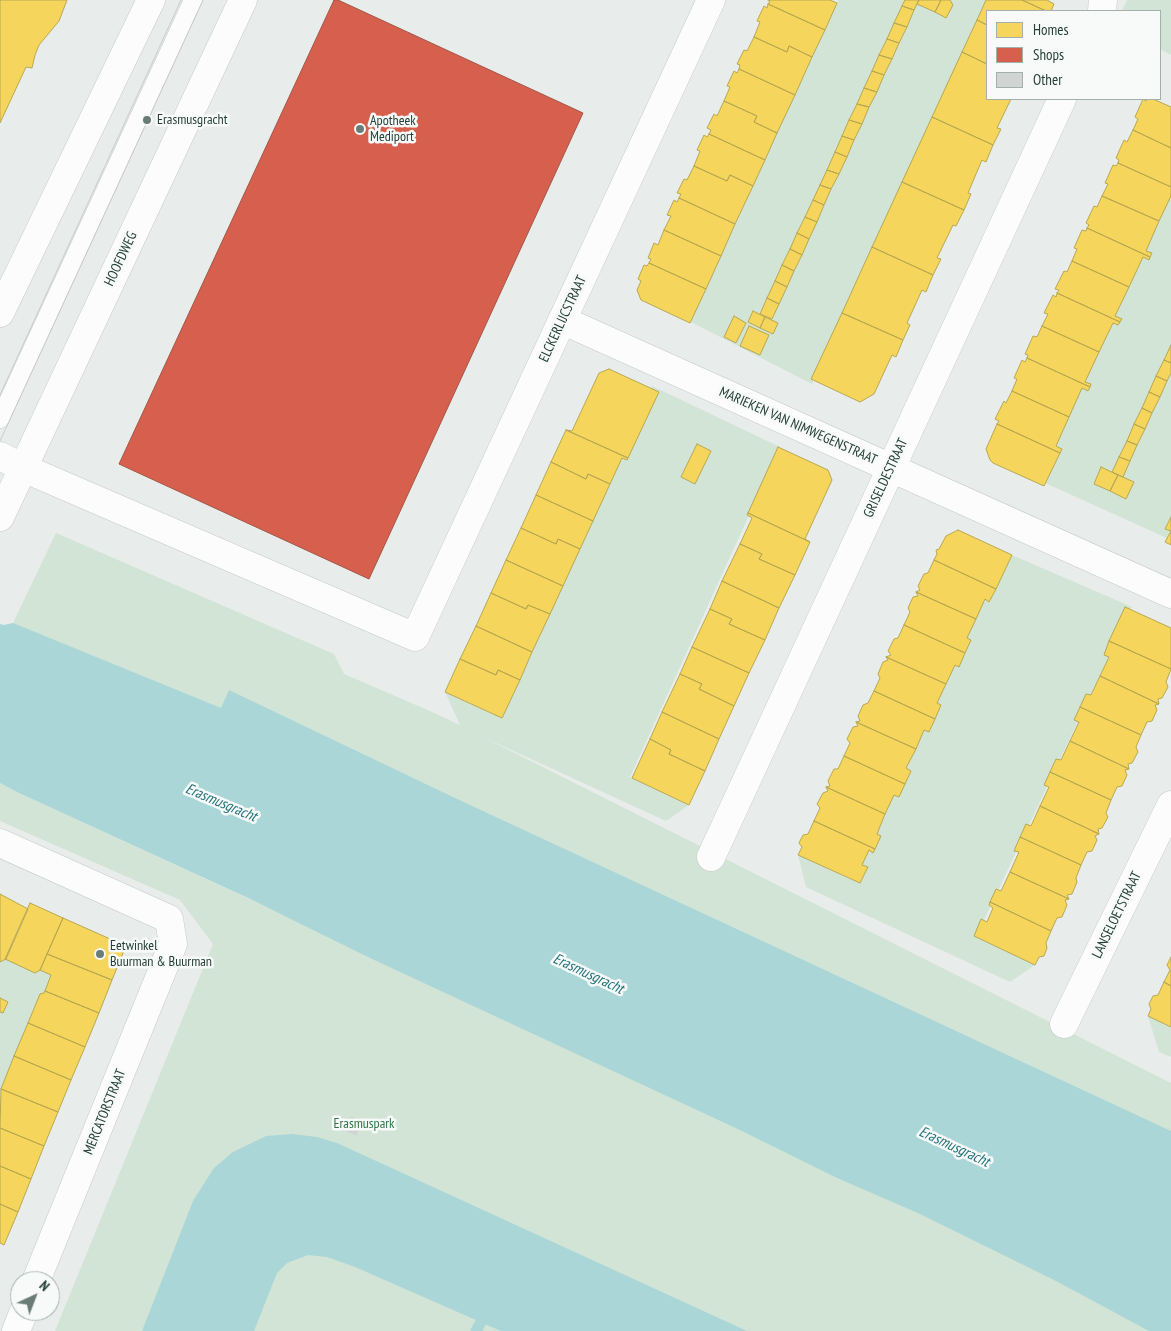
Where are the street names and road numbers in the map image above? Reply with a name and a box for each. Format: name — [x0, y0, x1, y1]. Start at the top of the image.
street label: HOOFDWEG — [101, 229, 141, 289]
street label: ELCKERLIJCSTRAAT — [536, 273, 590, 365]
street label: MARIEKEN VAN NIMWEGENSTRAAT — [717, 384, 879, 468]
street label: GRISELDESTRAAT — [860, 436, 912, 520]
street label: LANSELOETSTRAAT — [1089, 869, 1145, 961]
street label: MERCATORSTRAAT — [80, 1067, 130, 1157]

